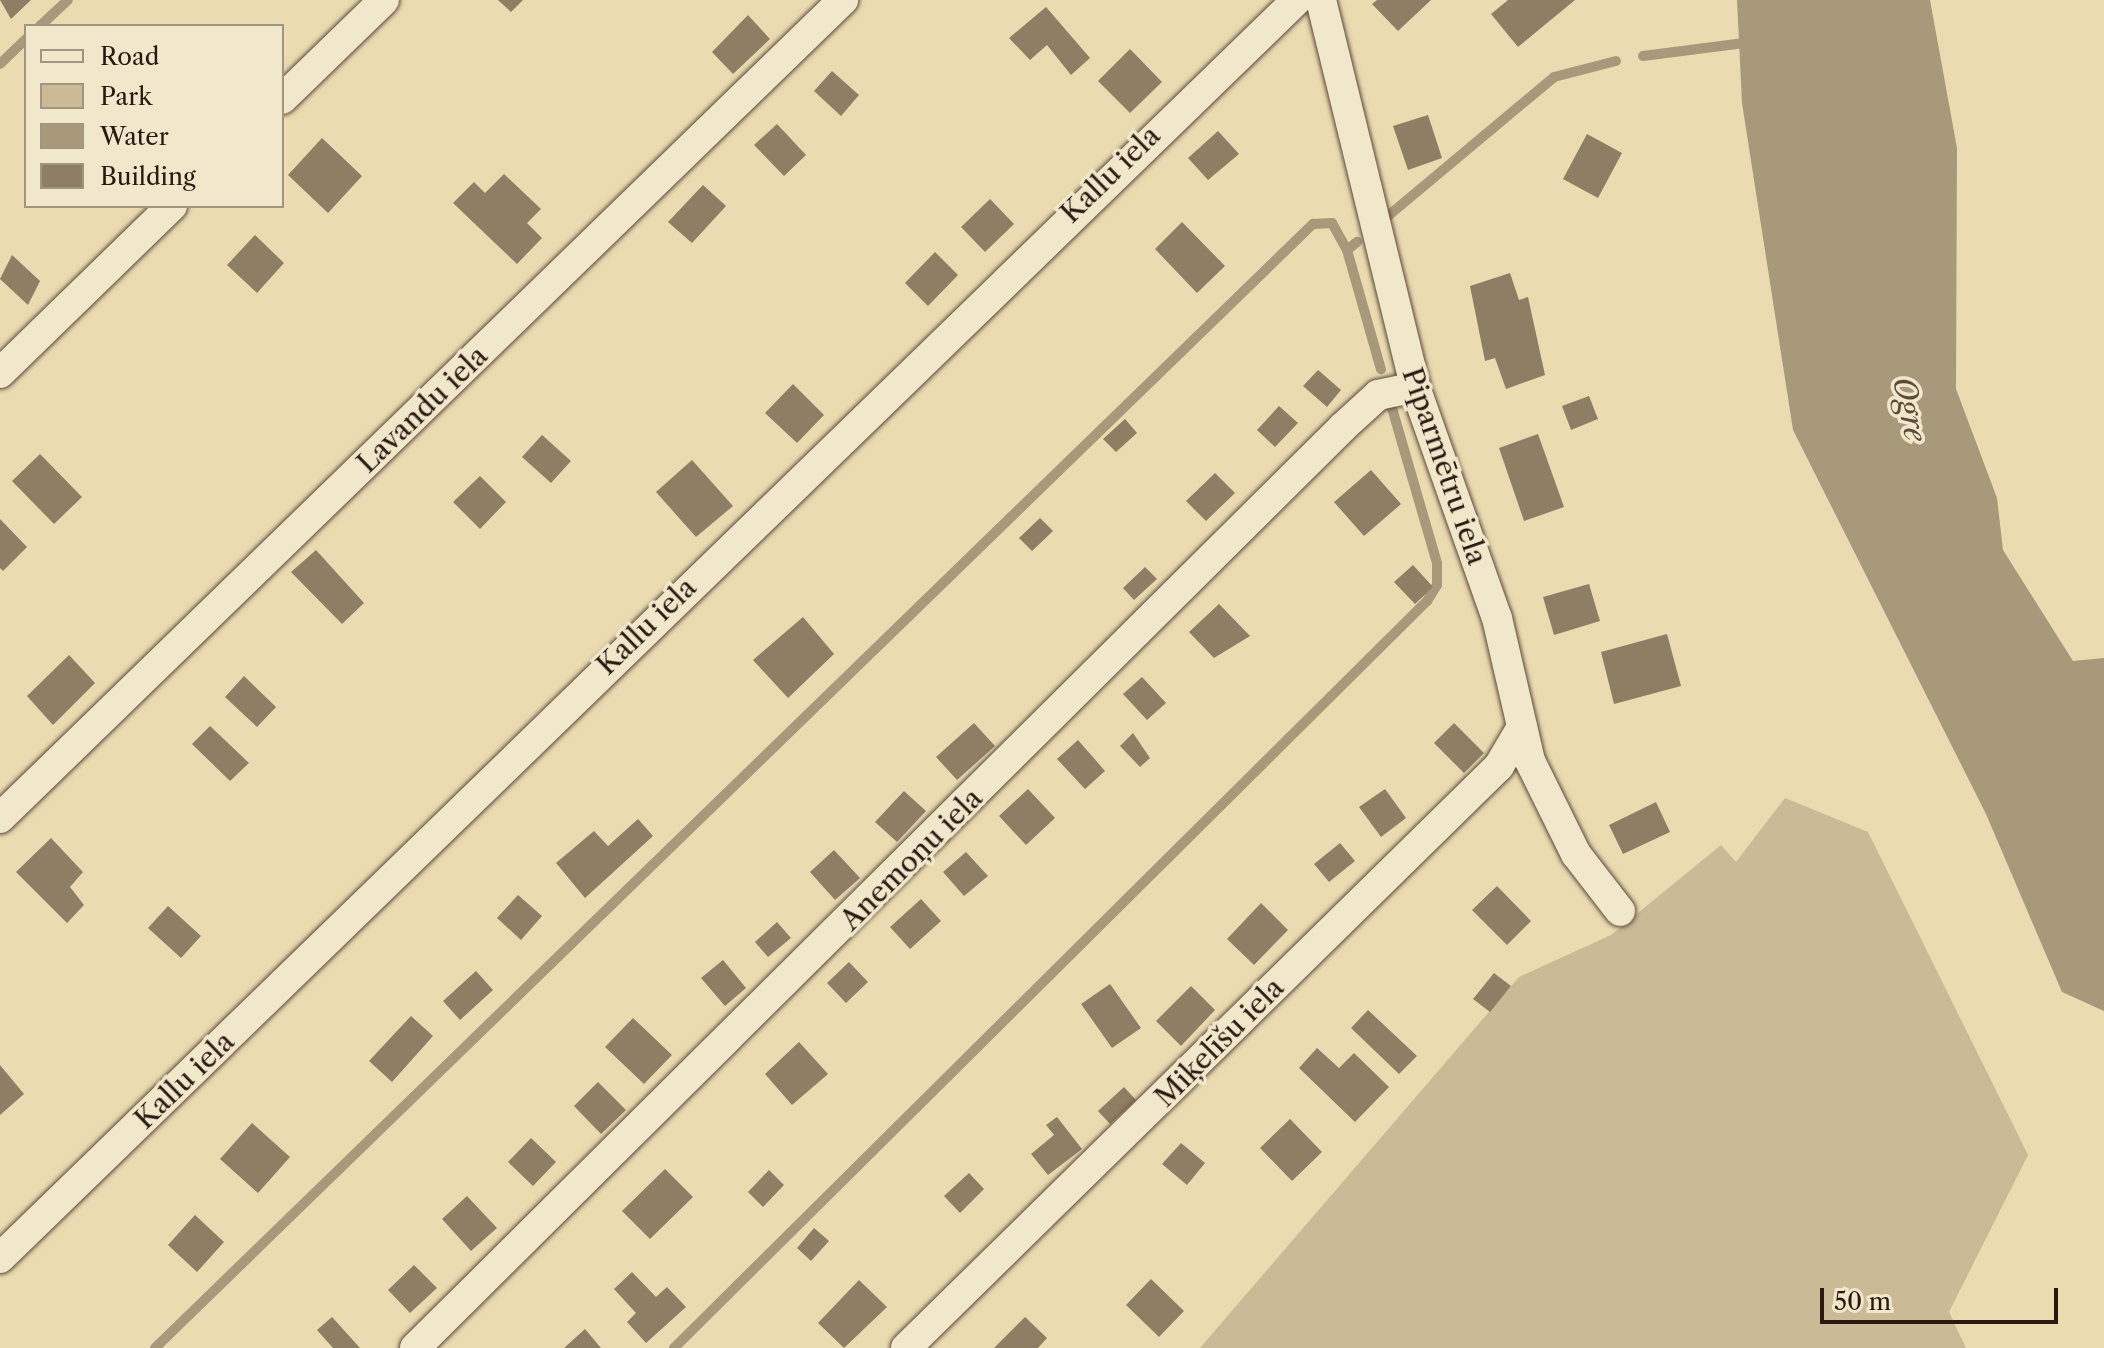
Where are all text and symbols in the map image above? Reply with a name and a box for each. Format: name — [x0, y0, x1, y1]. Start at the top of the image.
legend — [24, 24, 284, 208]
text: Road — [100, 42, 159, 71]
text: Park — [100, 82, 152, 111]
street label: Kallu iela — [1053, 118, 1167, 230]
text: Water — [100, 122, 169, 151]
text: Building — [100, 162, 196, 191]
street label: Lavandu iela — [350, 339, 494, 479]
street label: Piparmētru iela — [1396, 363, 1494, 569]
water label: Ogre — [1885, 373, 1933, 445]
street label: Kallu iela — [589, 570, 703, 682]
street label: Anemoņu iela — [833, 781, 989, 937]
street label: Miķelīšu iela — [1148, 971, 1290, 1113]
street label: Kallu iela — [127, 1024, 241, 1136]
scale bar — [1824, 1272, 2062, 1322]
text: 50 m — [1834, 1287, 1891, 1316]

